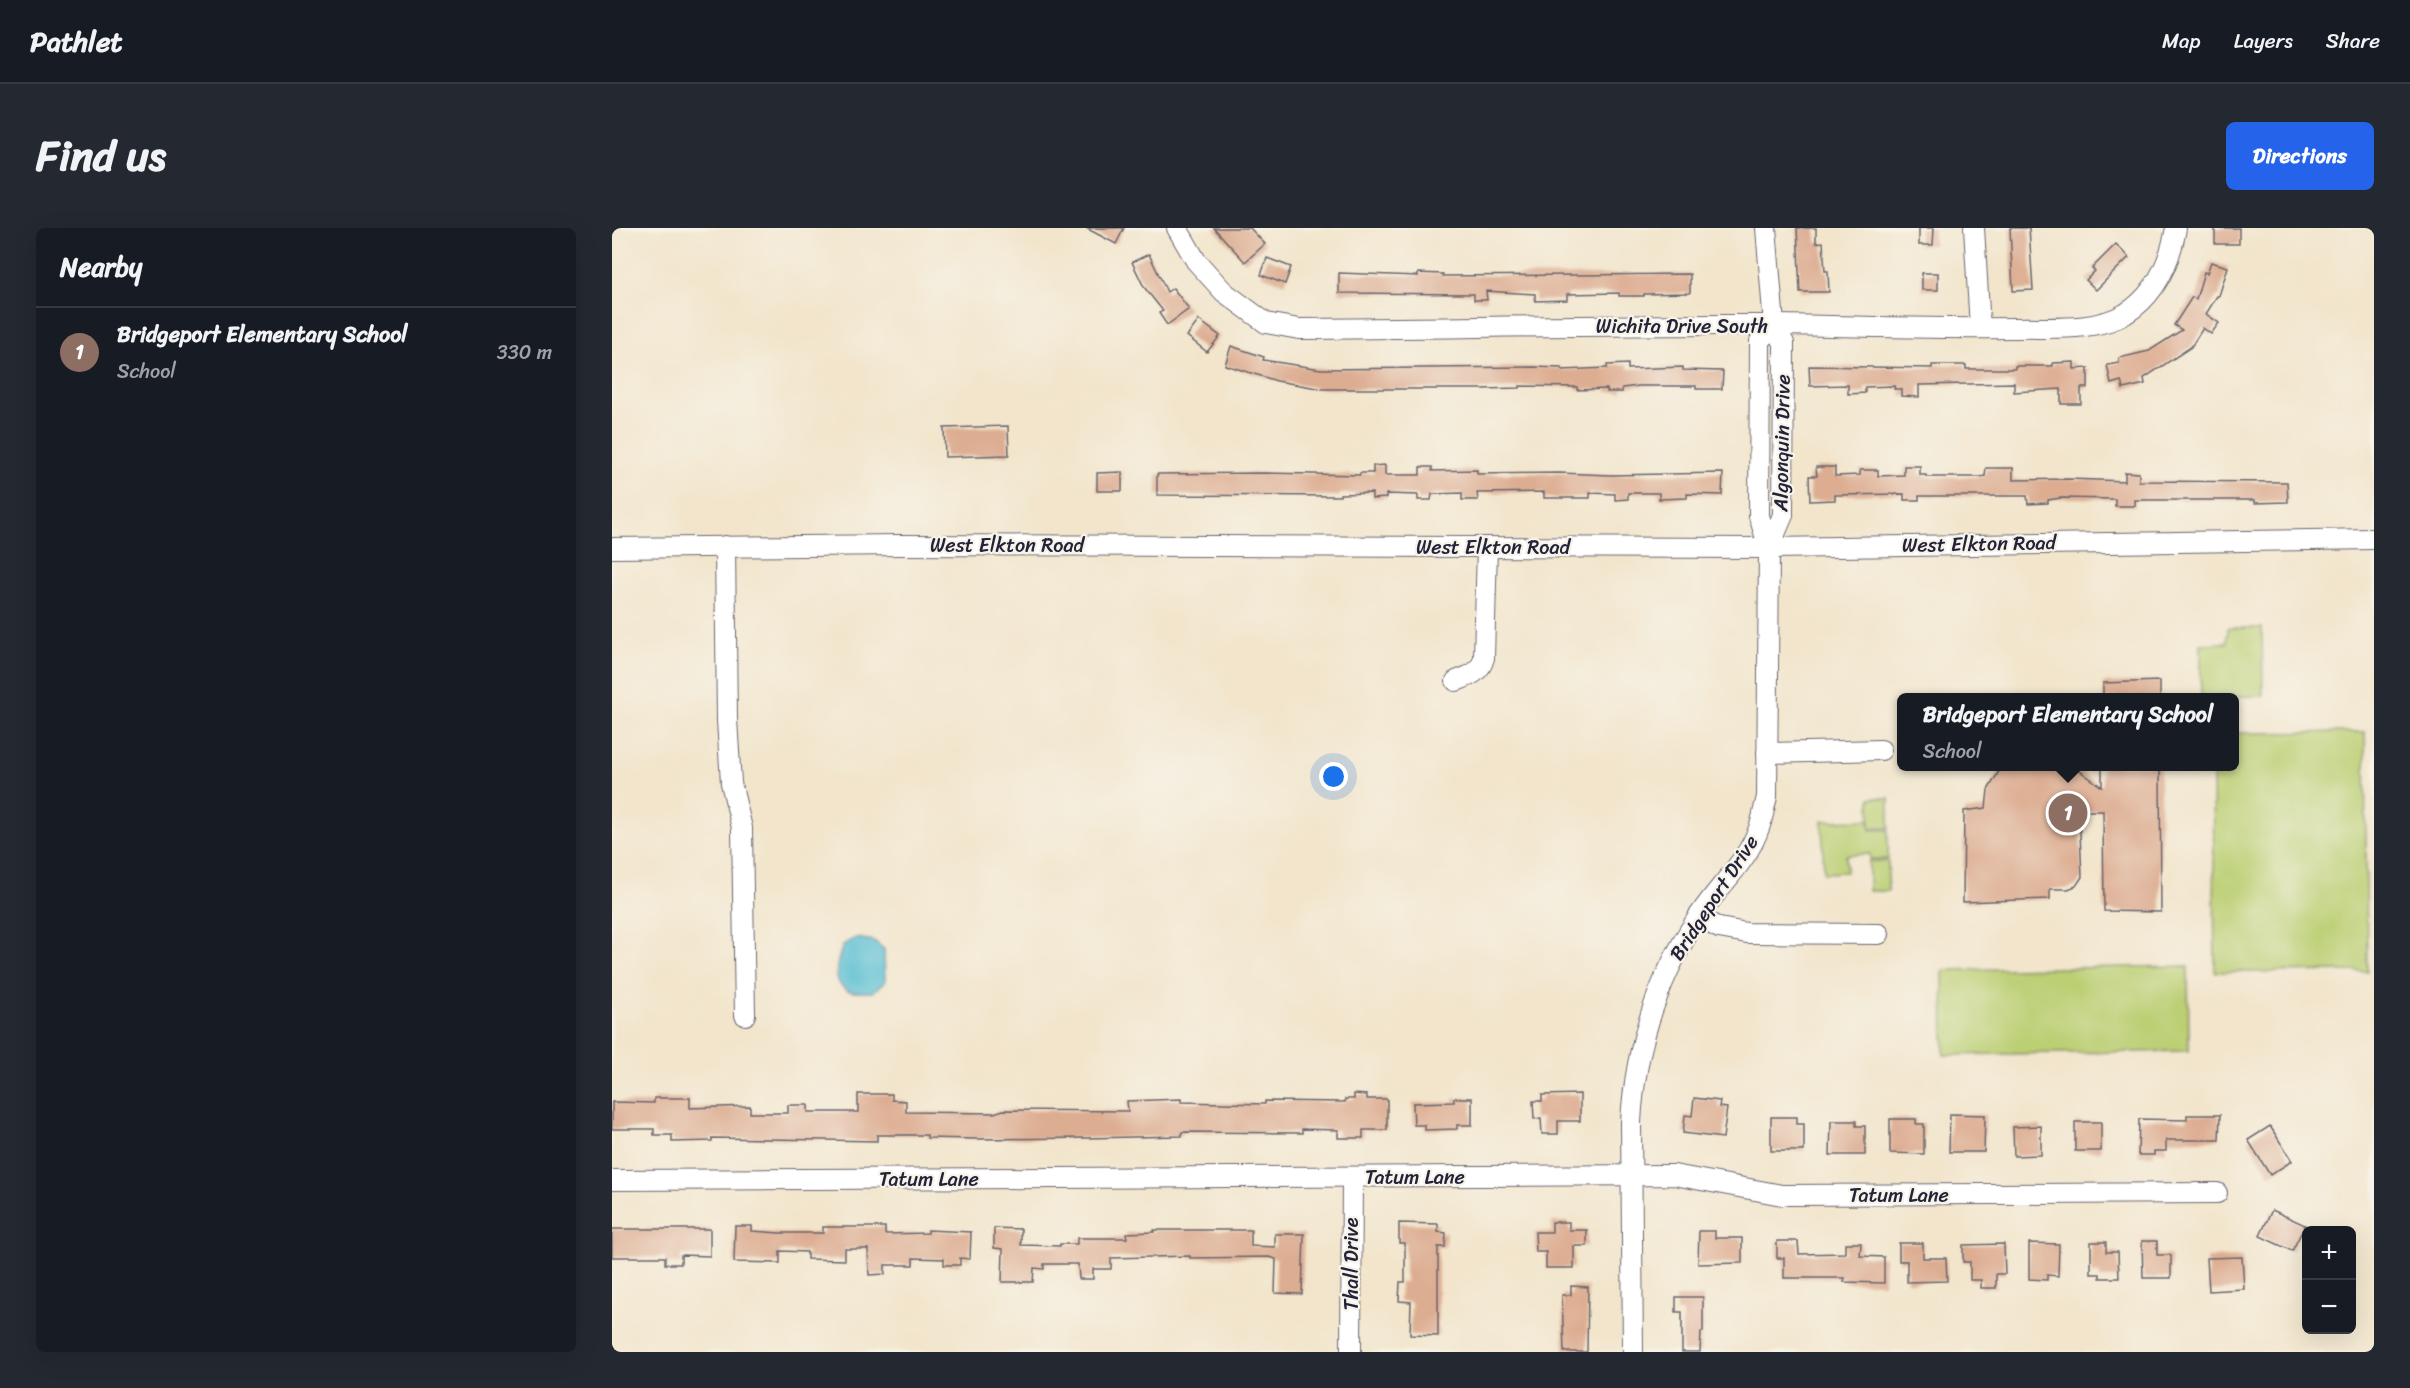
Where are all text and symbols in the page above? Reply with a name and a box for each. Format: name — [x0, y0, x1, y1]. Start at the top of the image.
text: Pathlet — [30, 17, 123, 66]
text: Map — [2162, 22, 2201, 60]
text: Layers — [2234, 22, 2293, 60]
text: Share — [2326, 22, 2380, 60]
text: Find us — [36, 119, 166, 193]
button: Directions — [2226, 122, 2374, 190]
text: Nearby — [60, 244, 142, 290]
street label: Wichita Drive South — [1596, 309, 1768, 344]
text: Bridgeport Elementary School — [117, 315, 408, 354]
text: 1 — [75, 335, 84, 370]
text: 330 m — [497, 335, 552, 370]
text: School — [117, 354, 176, 389]
street label: Algonquin Drive — [1763, 374, 1801, 513]
street label: West Elkton Road — [1902, 525, 2058, 563]
street label: West Elkton Road — [930, 528, 1086, 563]
street label: West Elkton Road — [1416, 530, 1572, 565]
popup — [1897, 693, 2239, 771]
text: Bridgeport Elementary School — [1923, 695, 2213, 734]
text: School — [1923, 734, 1982, 769]
your location — [1319, 762, 1348, 791]
pin: 1 — [2048, 790, 2088, 836]
street label: Bridgeport Drive — [1660, 828, 1768, 968]
street label: Tatum Lane — [1365, 1160, 1465, 1195]
street label: Tatum Lane — [879, 1162, 979, 1197]
street label: Tatum Lane — [1849, 1178, 1949, 1213]
street label: Thall Drive — [1334, 1217, 1369, 1310]
map controls — [2302, 1226, 2356, 1334]
button: + — [2302, 1226, 2356, 1280]
button: − — [2302, 1280, 2356, 1334]

